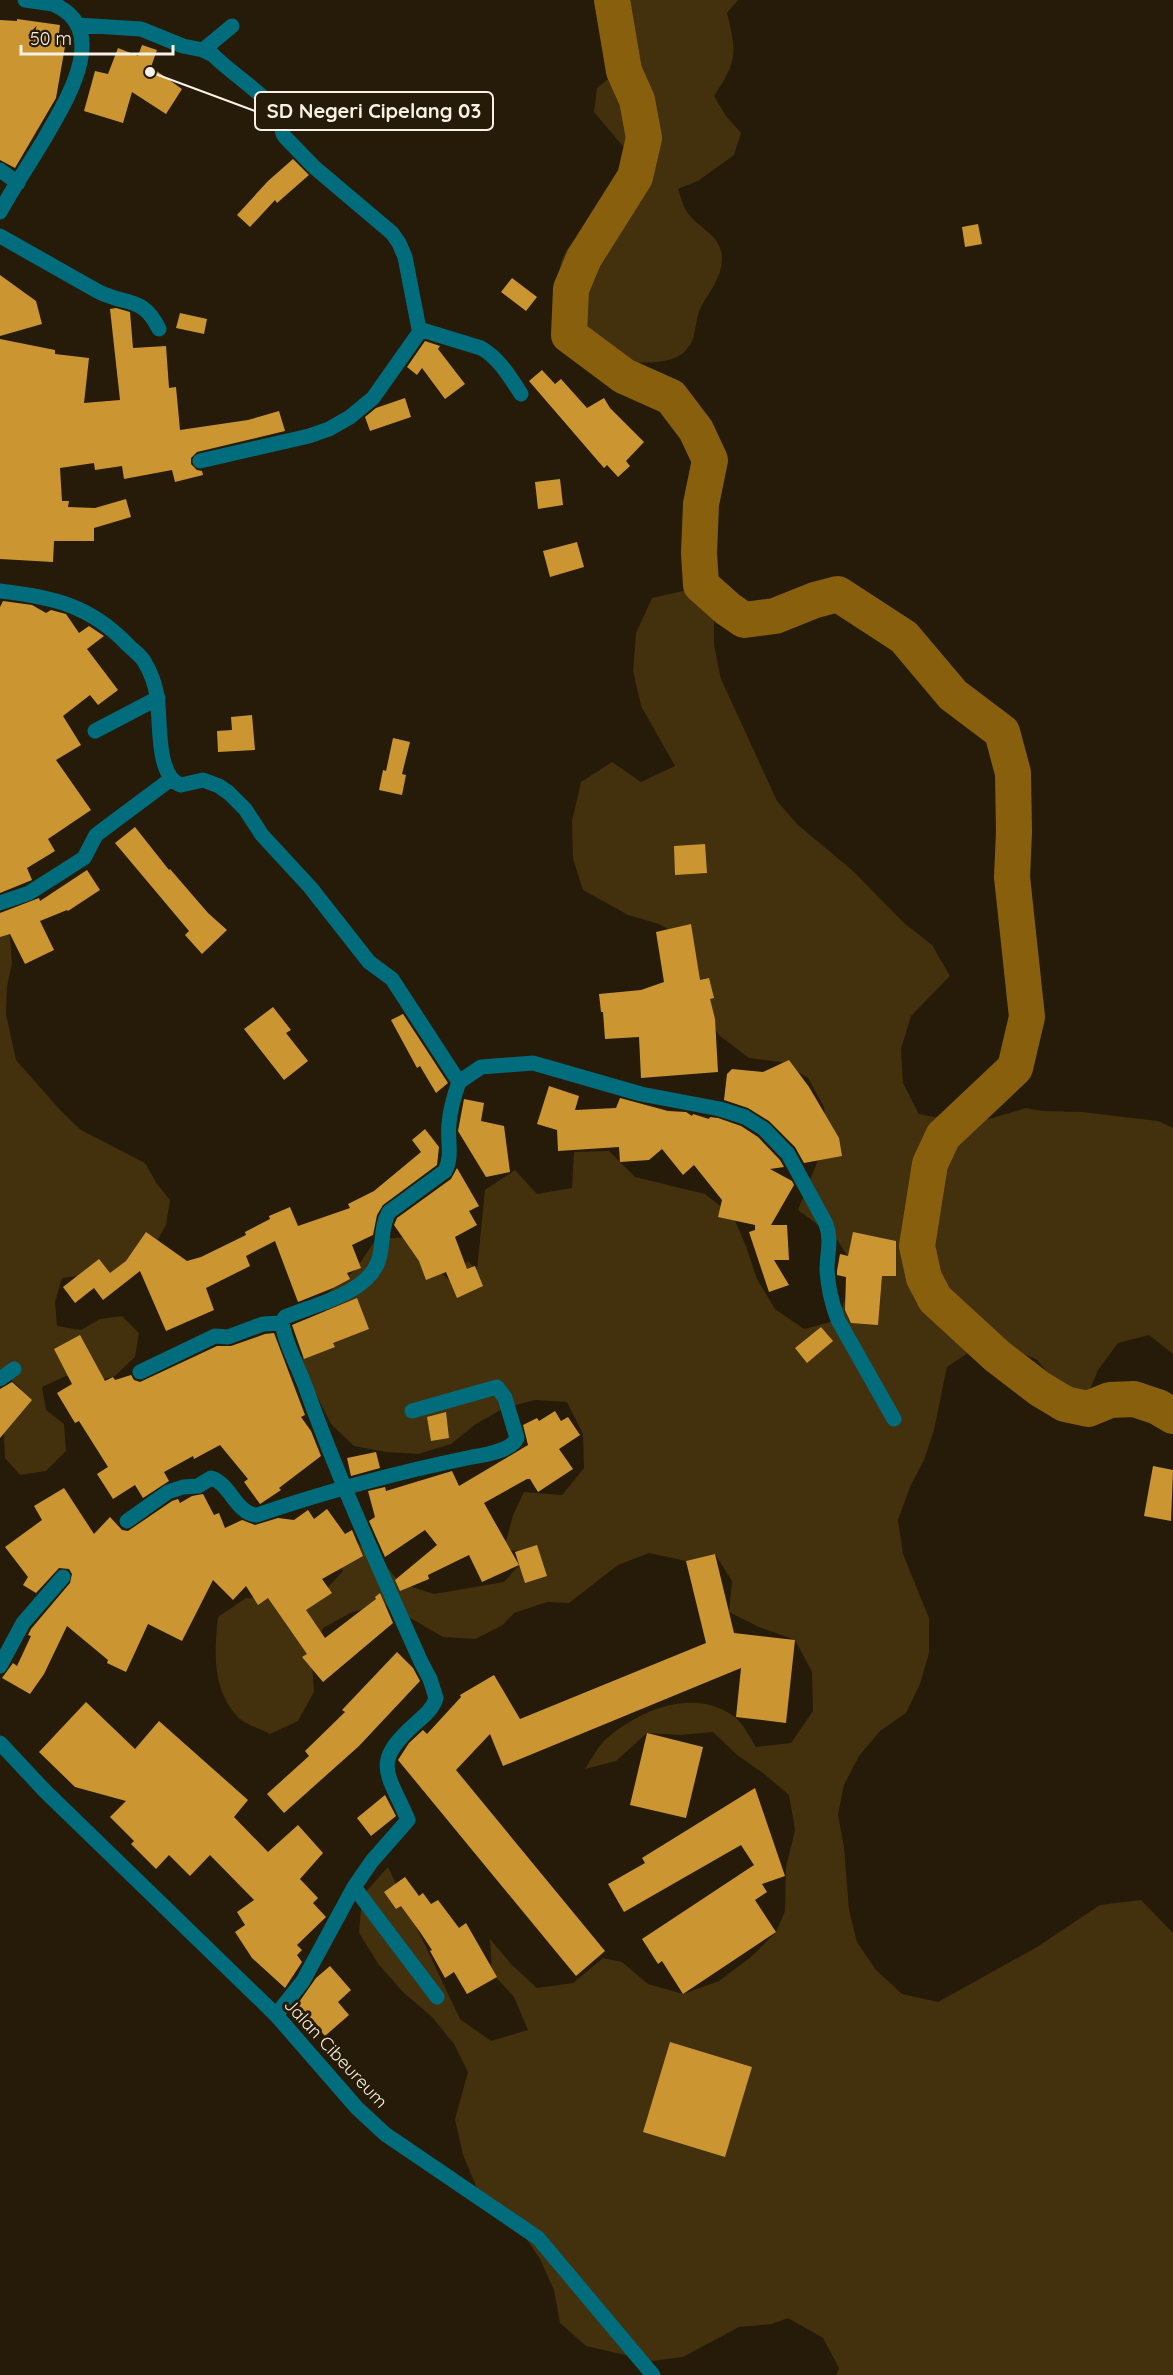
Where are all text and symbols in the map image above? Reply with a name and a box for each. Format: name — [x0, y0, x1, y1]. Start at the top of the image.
scale bar — [21, 18, 172, 56]
text: 50 m — [30, 27, 72, 50]
callout: SD Negeri Cipelang 03 — [255, 92, 493, 130]
text: SD Negeri Cipelang 03 — [267, 98, 481, 123]
street label: Jalan Cibeureum — [279, 1993, 393, 2113]

